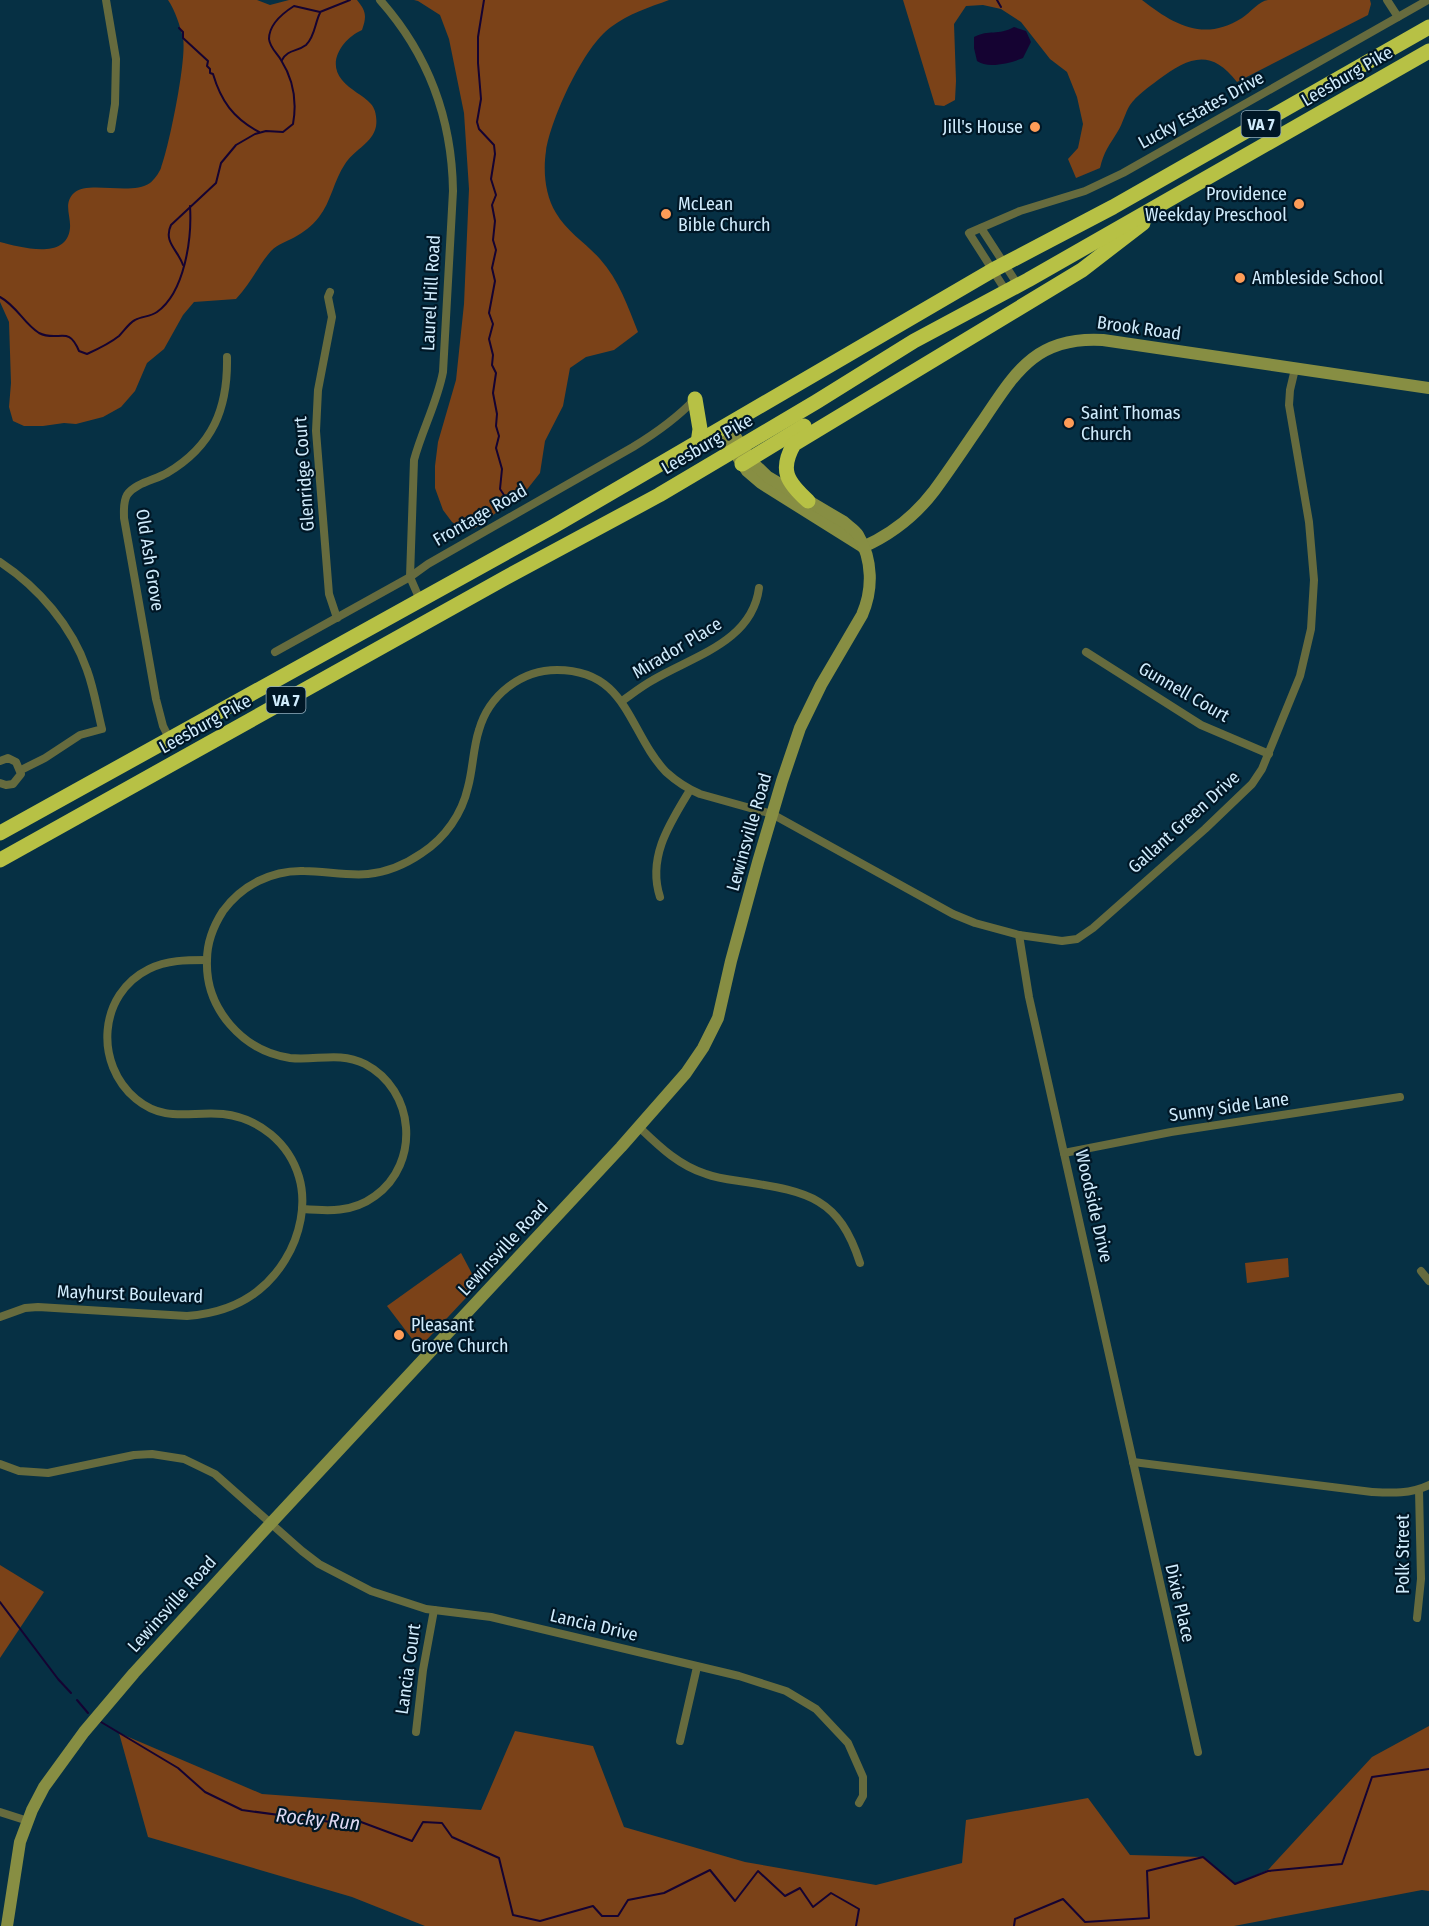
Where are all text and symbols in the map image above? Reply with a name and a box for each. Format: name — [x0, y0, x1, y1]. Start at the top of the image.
street label: Leesburg Pike — [1297, 41, 1397, 111]
street label: Lucky Estates Drive — [1134, 66, 1268, 154]
road number: VA 7 — [1242, 111, 1280, 137]
place label: Jill's House — [943, 116, 1023, 138]
marker: Jill's House — [1028, 120, 1042, 134]
place label: Providence Weekday Preschool — [1145, 183, 1287, 226]
place label: McLean Bible Church — [678, 193, 771, 236]
marker: Providence Weekday Preschool — [1292, 197, 1306, 211]
marker: McLean Bible Church — [659, 207, 673, 221]
street label: Laurel Hill Road — [417, 234, 445, 352]
place label: Ambleside School — [1252, 267, 1383, 289]
marker: Ambleside School — [1233, 271, 1247, 285]
street label: Brook Road — [1096, 311, 1182, 345]
place label: Saint Thomas Church — [1081, 402, 1181, 445]
street label: Leesburg Pike — [657, 409, 757, 479]
street label: Glenridge Court — [289, 416, 319, 532]
marker: Saint Thomas Church — [1062, 416, 1076, 430]
street label: Frontage Road — [429, 479, 531, 551]
street label: Old Ash Grove — [131, 507, 169, 613]
street label: Mirador Place — [628, 613, 726, 683]
street label: Gunnell Court — [1135, 657, 1233, 727]
road number: VA 7 — [266, 687, 306, 713]
street label: Leesburg Pike — [155, 690, 255, 758]
street label: Gallant Green Drive — [1124, 766, 1244, 878]
street label: Lewinsville Road — [722, 770, 776, 894]
street label: Sunny Side Lane — [1168, 1088, 1290, 1126]
street label: Woodside Drive — [1070, 1148, 1118, 1265]
street label: Lewinsville Road — [453, 1196, 553, 1300]
street label: Mayhurst Boulevard — [56, 1280, 204, 1308]
place label: Pleasant Grove Church — [411, 1314, 508, 1357]
marker: Pleasant Grove Church — [392, 1328, 406, 1342]
street label: Polk Street — [1392, 1514, 1414, 1594]
street label: Lewinsville Road — [123, 1551, 221, 1657]
street label: Dixie Place — [1160, 1562, 1200, 1644]
street label: Lancia Drive — [548, 1604, 640, 1646]
street label: Lancia Court — [391, 1622, 425, 1716]
water label: Rocky Run — [275, 1803, 361, 1835]

